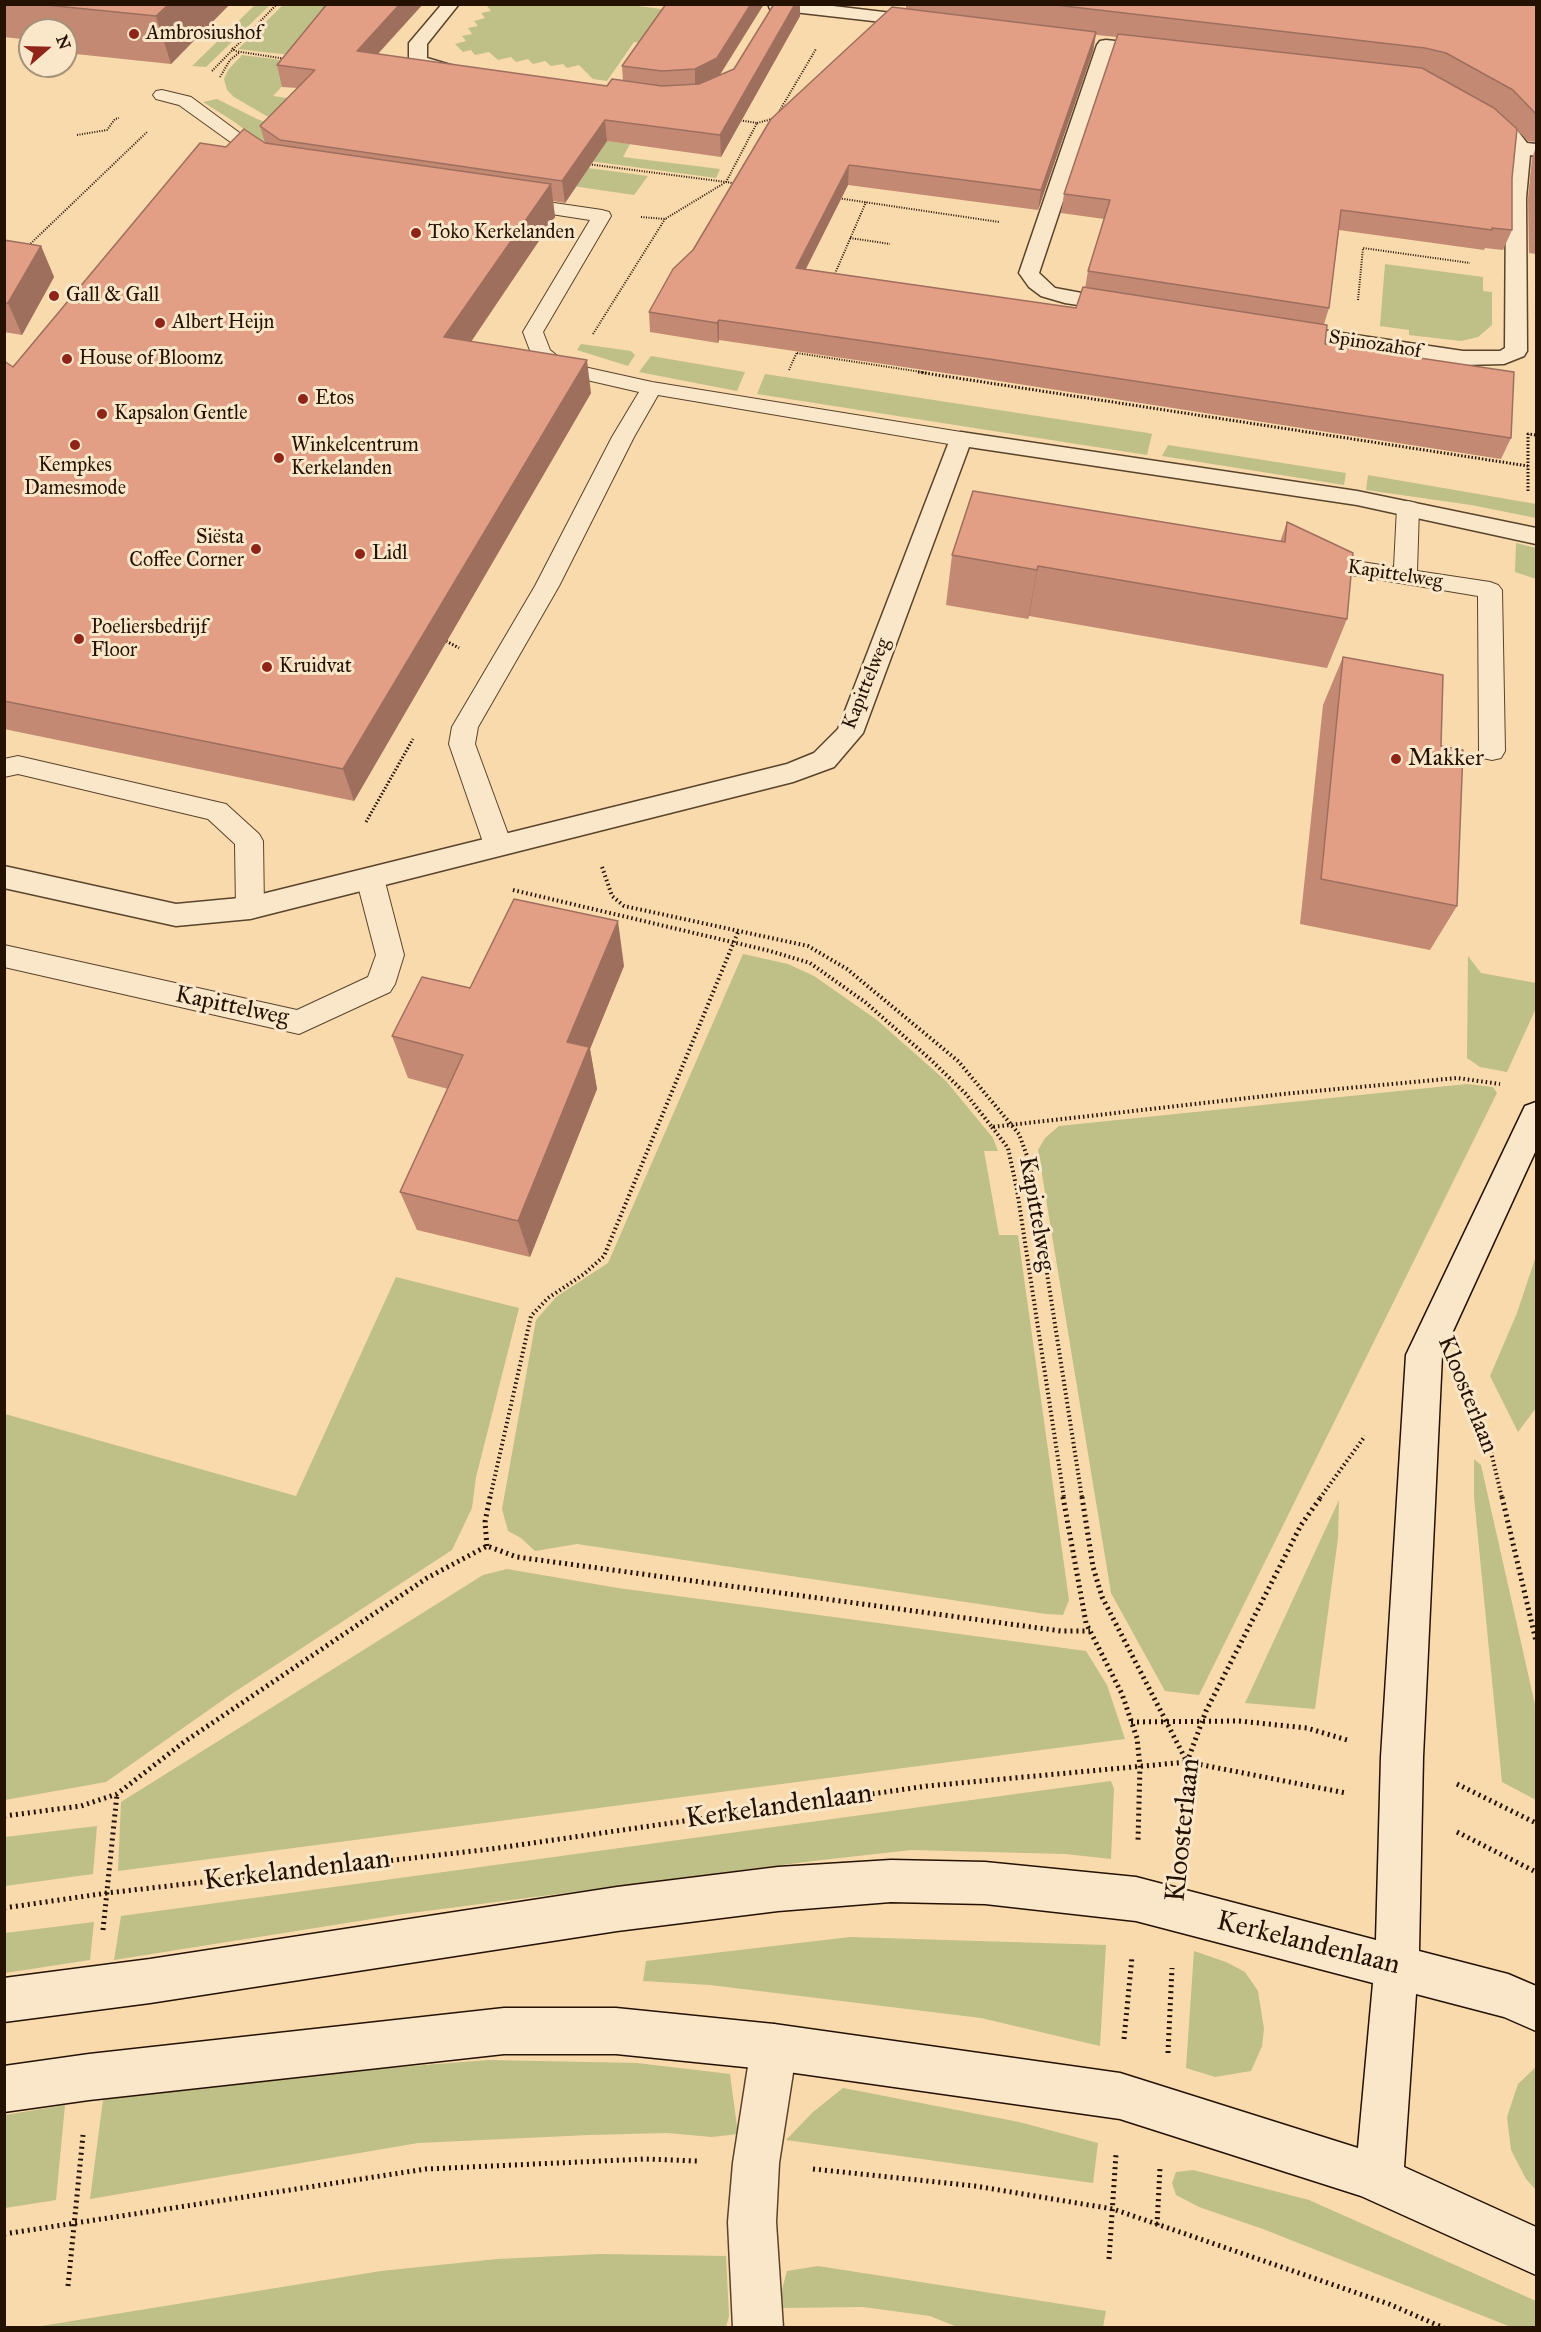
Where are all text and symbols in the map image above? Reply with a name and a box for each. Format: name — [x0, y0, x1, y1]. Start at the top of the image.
north arrow — [18, 18, 78, 78]
place label: Ambrosiushof — [146, 22, 262, 46]
marker: Ambrosiushof — [127, 27, 141, 41]
text: N — [52, 33, 75, 52]
place label: Toko Kerkelanden — [428, 221, 575, 245]
marker: Toko Kerkelanden — [409, 226, 423, 240]
place label: Gall & Gall — [66, 284, 159, 308]
marker: Gall & Gall — [47, 289, 61, 303]
place label: Albert Heijn — [172, 311, 274, 335]
marker: Albert Heijn — [153, 316, 167, 330]
street label: Spinozahof — [1327, 326, 1423, 364]
place label: House of Bloomz — [79, 347, 223, 371]
marker: House of Bloomz — [60, 352, 74, 366]
place label: Etos — [315, 387, 354, 411]
marker: Etos — [296, 392, 310, 406]
place label: Kapsalon Gentle — [114, 402, 248, 426]
marker: Kapsalon Gentle — [95, 407, 109, 421]
place label: Winkelcentrum Kerkelanden — [291, 434, 419, 481]
marker: Kempkes Damesmode — [68, 438, 82, 452]
marker: Winkelcentrum Kerkelanden — [272, 451, 286, 465]
place label: Kempkes Damesmode — [24, 454, 126, 501]
place label: Siësta Coffee Corner — [129, 526, 244, 573]
marker: Siësta Coffee Corner — [249, 542, 263, 556]
place label: Lidl — [372, 542, 408, 566]
marker: Lidl — [353, 547, 367, 561]
street label: Kapittelweg — [1346, 556, 1444, 594]
place label: Poeliersbedrijf Floor — [91, 616, 207, 663]
marker: Poeliersbedrijf Floor — [72, 632, 86, 646]
street label: Kapittelweg — [838, 635, 896, 733]
place label: Kruidvat — [279, 655, 352, 679]
marker: Kruidvat — [260, 660, 274, 674]
place label: Makker — [1408, 745, 1484, 773]
marker: Makker — [1389, 752, 1403, 766]
street label: Kapittelweg — [172, 981, 292, 1033]
street label: Kapittelweg — [1012, 1155, 1060, 1273]
street label: Kloosterlaan — [1430, 1332, 1504, 1458]
street label: Kloosterlaan — [1160, 1756, 1208, 1904]
street label: Kerkelandenlaan — [684, 1777, 874, 1837]
street label: Kerkelandenlaan — [202, 1843, 392, 1899]
street label: Kerkelandenlaan — [1213, 1905, 1403, 1983]

